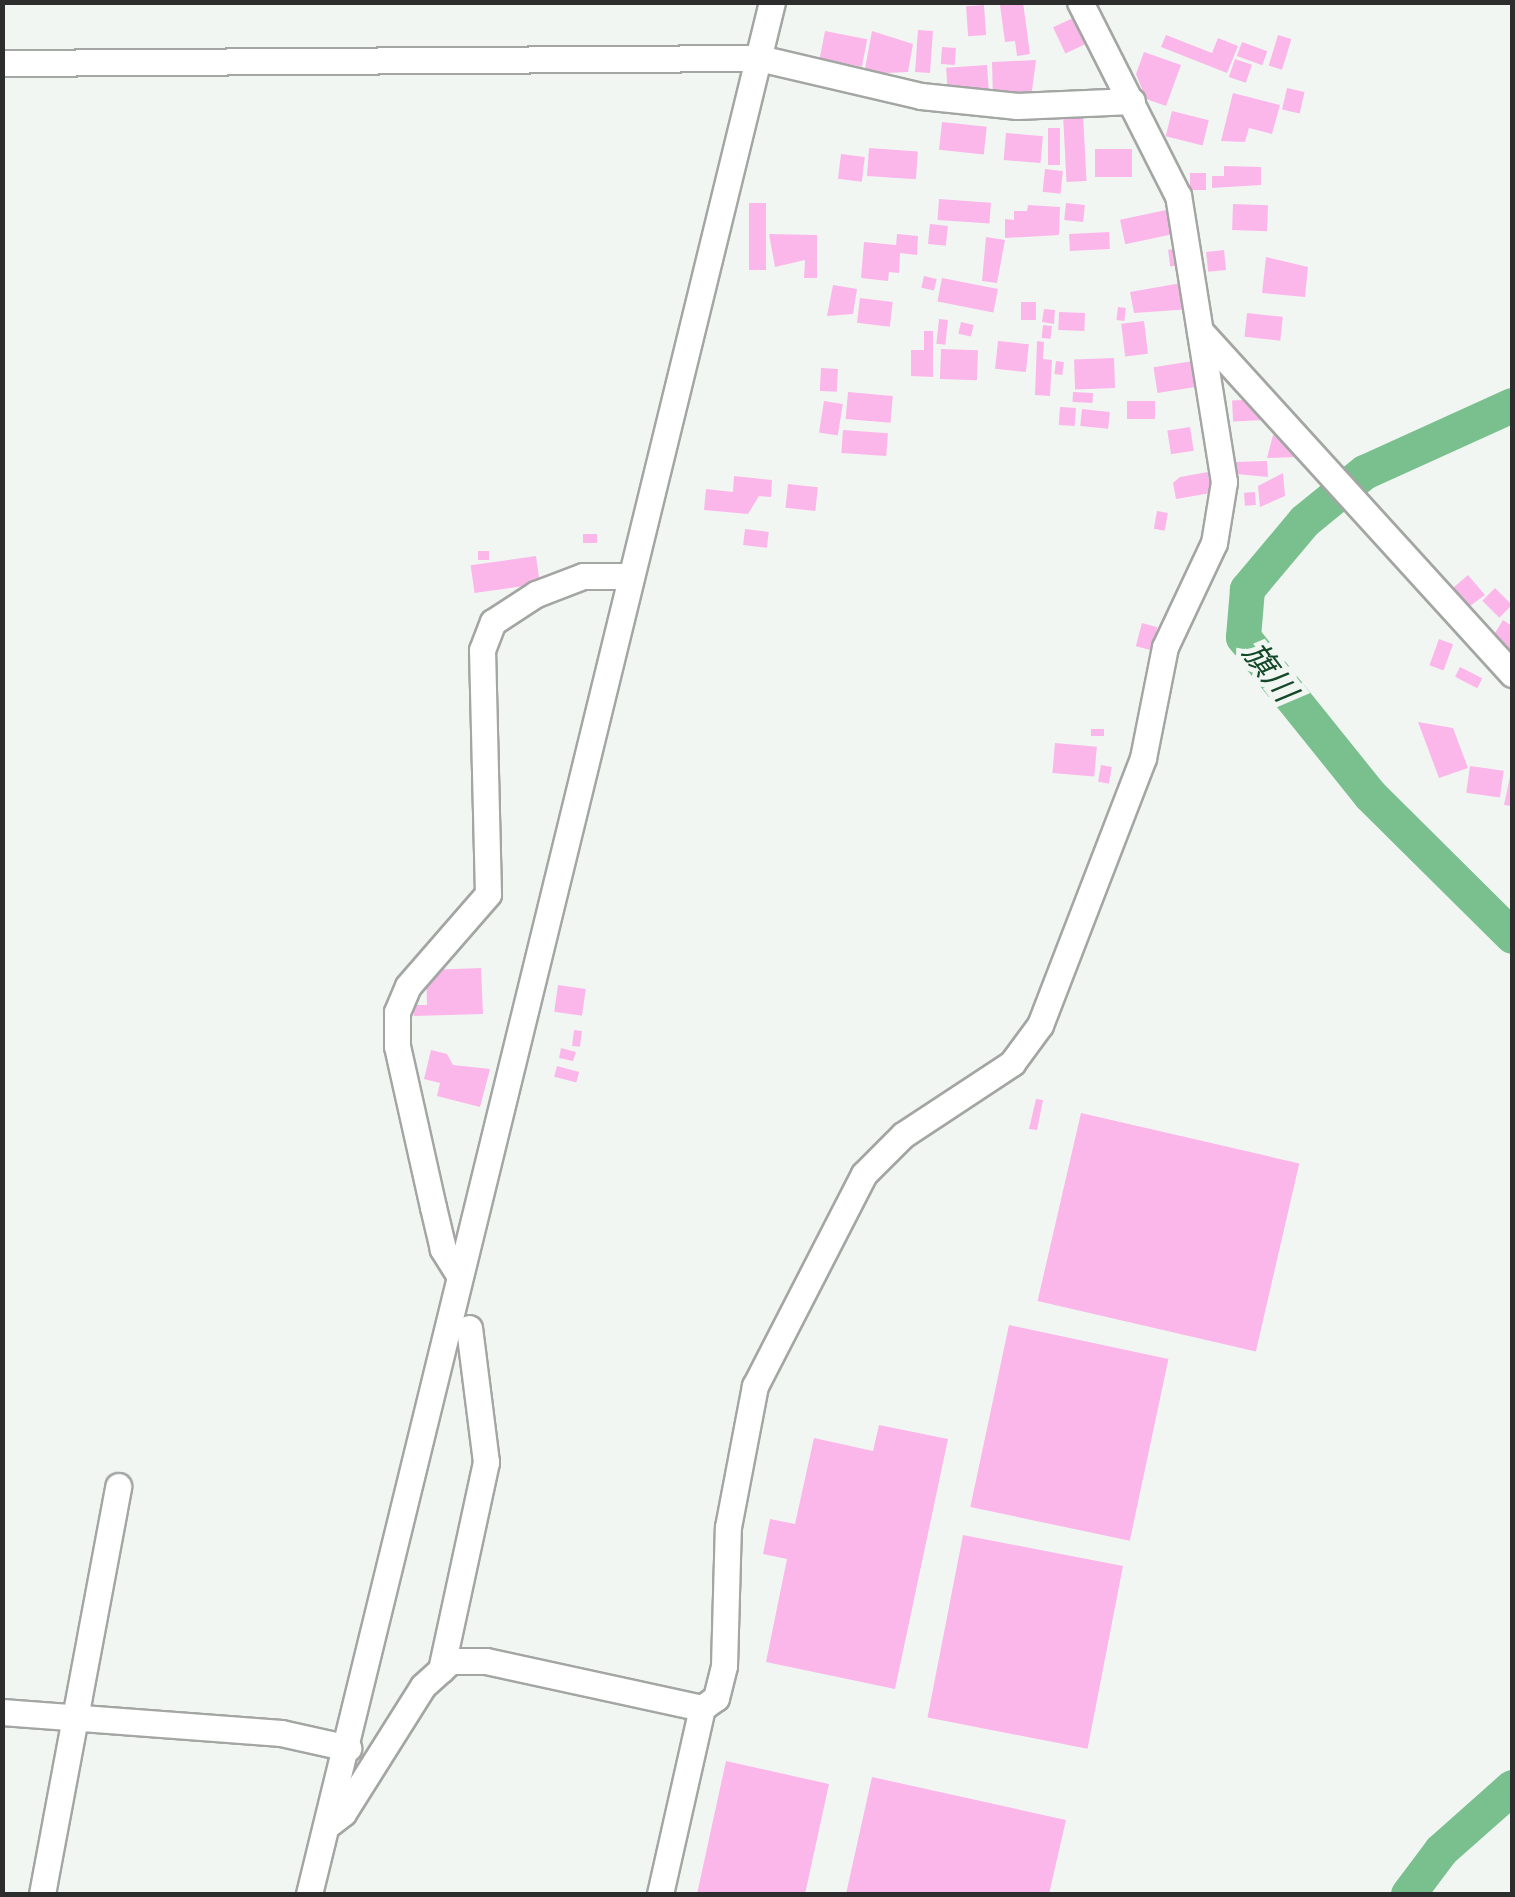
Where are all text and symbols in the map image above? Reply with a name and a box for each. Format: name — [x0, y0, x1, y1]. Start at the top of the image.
water label: 旗川 — [1237, 633, 1307, 707]

